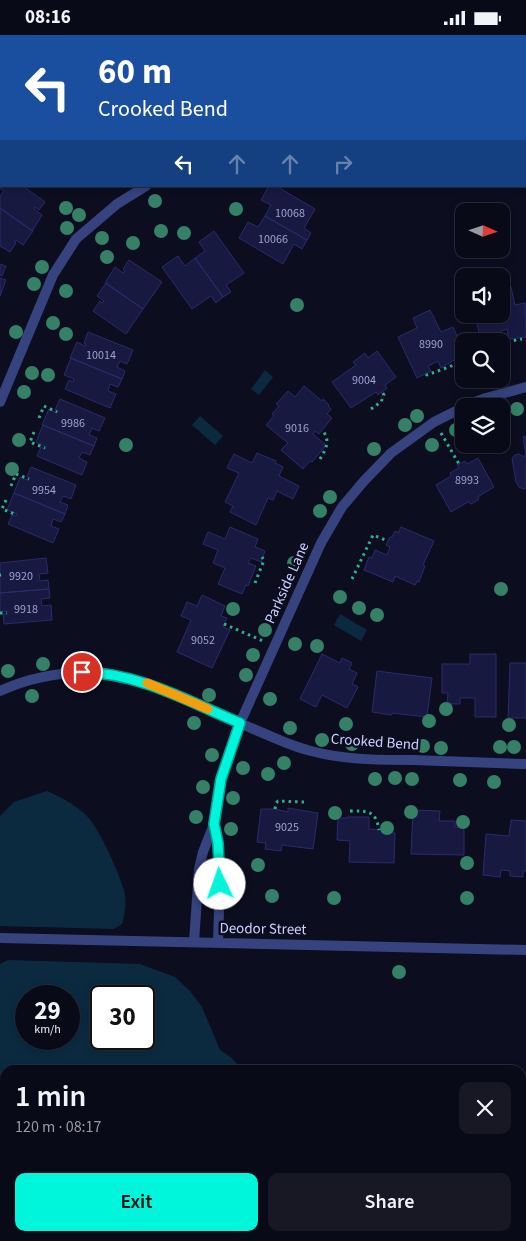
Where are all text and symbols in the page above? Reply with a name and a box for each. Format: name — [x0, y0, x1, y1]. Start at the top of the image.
text: 08:16 — [25, 4, 71, 31]
text: 60 m — [98, 47, 172, 97]
icon: left — [15, 55, 80, 120]
text: Crooked Bend — [98, 93, 228, 125]
icon: left — [170, 150, 198, 178]
icon: ahead — [223, 150, 251, 178]
icon: ahead — [276, 150, 304, 178]
icon: right — [329, 150, 357, 178]
north arrow — [455, 203, 510, 257]
map controls — [455, 203, 510, 453]
house number: 10068 — [275, 205, 305, 222]
house number: 10066 — [258, 231, 288, 248]
button: sound — [455, 268, 510, 323]
button: search — [455, 333, 510, 388]
house number: 8990 — [419, 336, 443, 353]
house number: 10014 — [86, 347, 116, 364]
house number: 9004 — [352, 372, 376, 389]
button: layers — [455, 398, 510, 453]
house number: 9986 — [61, 415, 85, 432]
house number: 9016 — [285, 420, 309, 437]
house number: 8993 — [455, 472, 479, 489]
house number: 9954 — [32, 482, 56, 499]
street label: Parkside Lane — [260, 539, 314, 627]
house number: 9920 — [9, 568, 33, 585]
house number: 9918 — [14, 601, 38, 618]
house number: 9052 — [191, 632, 215, 649]
pin — [61, 651, 103, 693]
icon: arrive — [68, 658, 96, 686]
street label: Crooked Bend — [330, 728, 420, 756]
house number: 9025 — [275, 819, 299, 836]
position arrow — [193, 857, 245, 909]
street label: Deodor Street — [219, 918, 307, 940]
speed limit sign: 30 — [90, 985, 155, 1050]
text: 29 — [34, 993, 61, 1029]
text: km/h — [34, 1021, 61, 1038]
text: 1 min — [15, 1075, 86, 1118]
button: close — [459, 1082, 511, 1134]
text: 120 m · 08:17 — [15, 1116, 102, 1138]
button: Exit — [15, 1173, 258, 1231]
button: Share — [268, 1173, 511, 1231]

